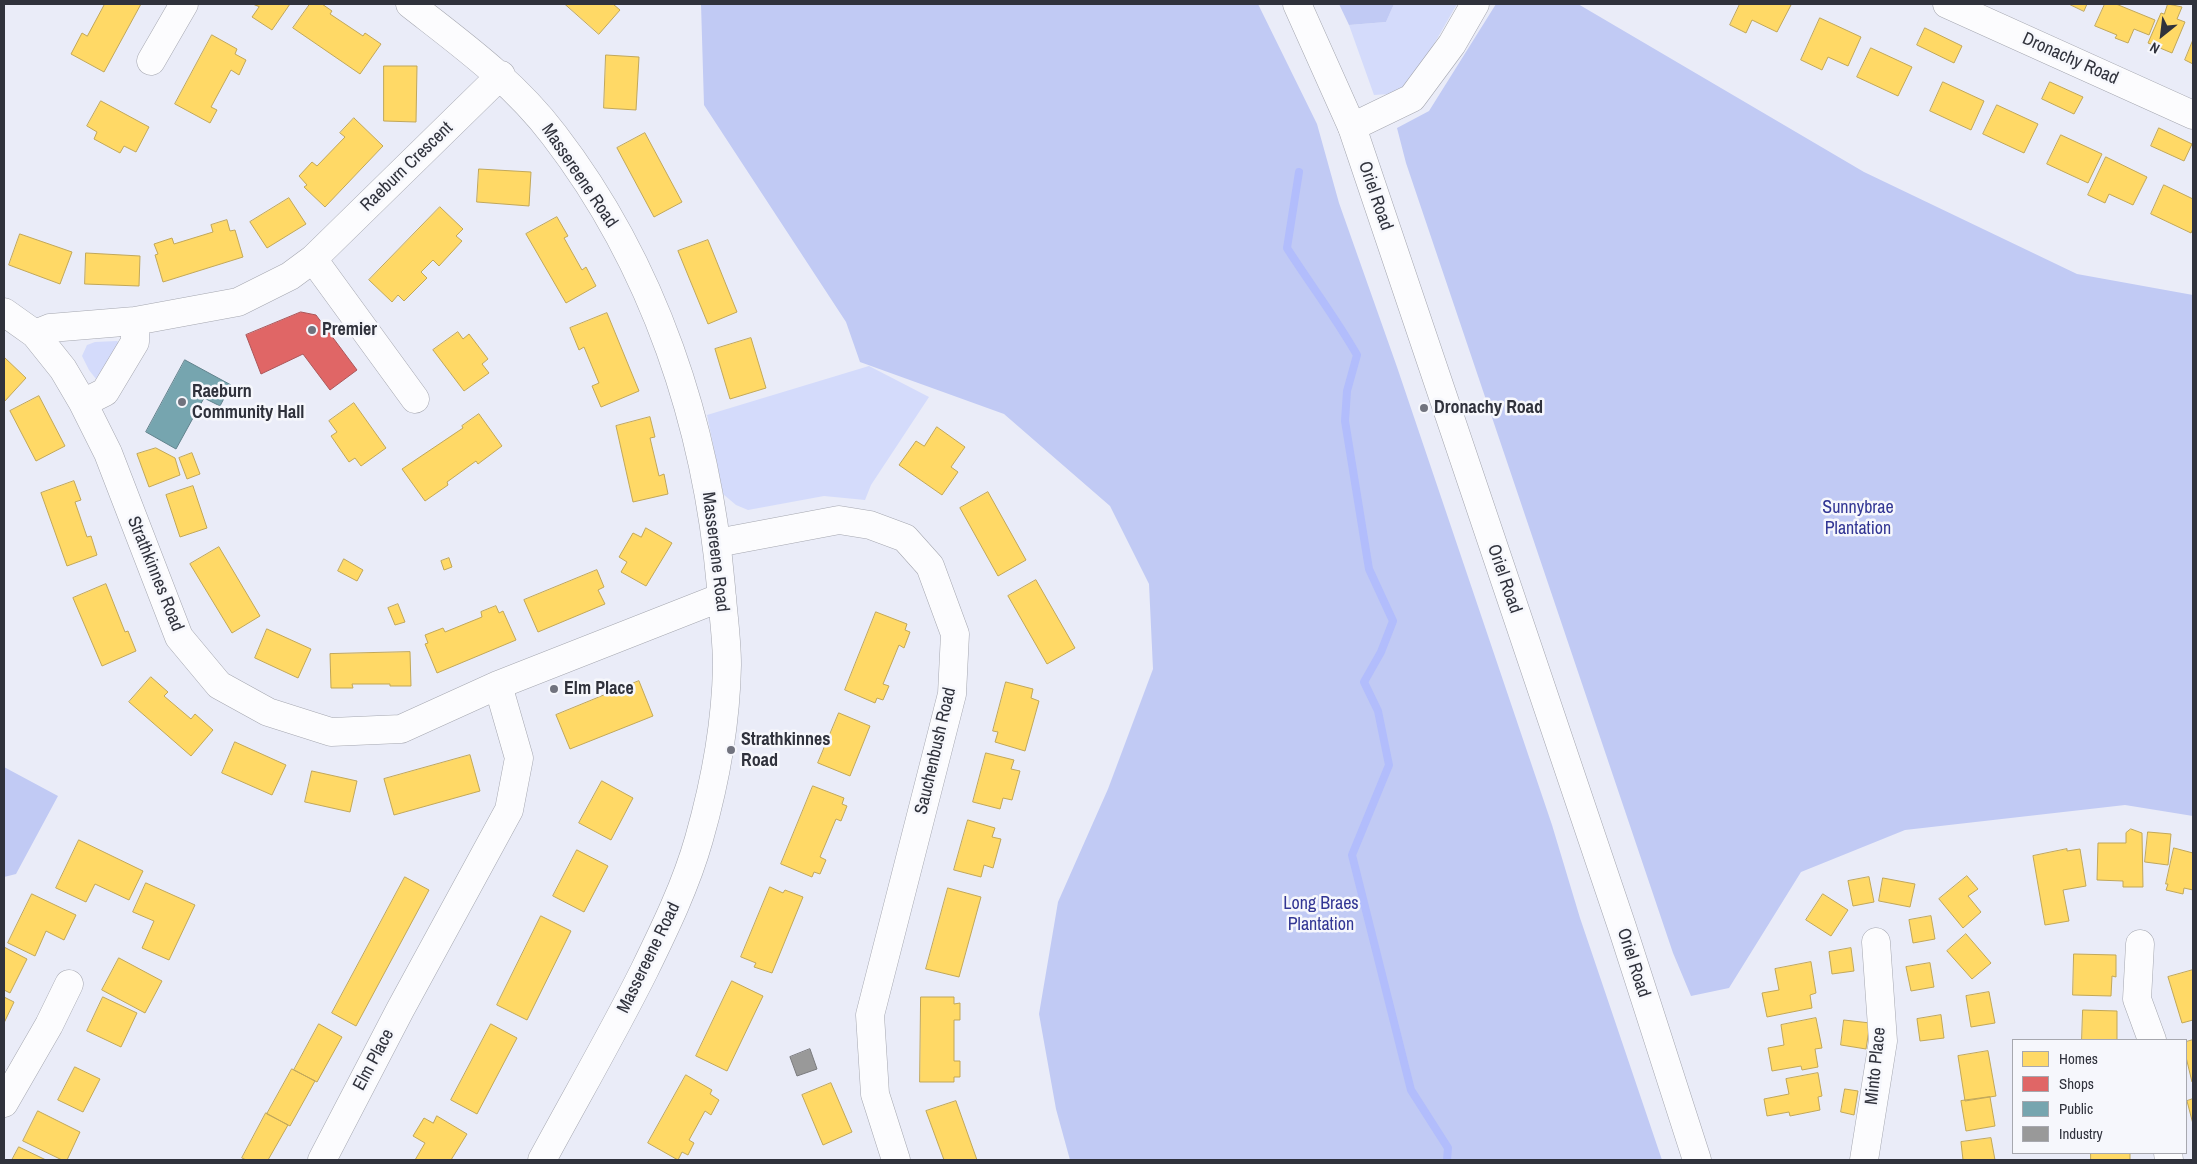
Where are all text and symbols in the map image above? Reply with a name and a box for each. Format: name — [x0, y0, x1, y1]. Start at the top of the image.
north arrow — [2137, 10, 2187, 60]
street label: Dronachy Road — [2019, 28, 2121, 90]
text: N — [2147, 38, 2163, 58]
street label: Raeburn Crescent — [356, 118, 458, 216]
street label: Massereene Road — [536, 120, 622, 232]
street label: Oriel Road — [1353, 159, 1397, 233]
place label: Premier — [322, 319, 377, 341]
marker: Premier — [306, 324, 318, 336]
place label: Raeburn Community Hall — [192, 381, 304, 424]
marker: Raeburn Community Hall — [176, 396, 188, 408]
place label: Dronachy Road — [1434, 397, 1543, 419]
marker: Dronachy Road — [1418, 402, 1430, 414]
street label: Massereene Road — [697, 491, 733, 613]
park label: Sunnybrae Plantation — [1822, 497, 1894, 540]
street label: Strathkinnes Road — [122, 513, 188, 635]
street label: Oriel Road — [1482, 542, 1526, 616]
place label: Elm Place — [564, 678, 634, 700]
marker: Elm Place — [548, 683, 560, 695]
street label: Sauchenbush Road — [911, 685, 961, 817]
place label: Strathkinnes Road — [741, 729, 830, 772]
marker: Strathkinnes Road — [725, 744, 737, 756]
park label: Long Braes Plantation — [1283, 893, 1359, 936]
street label: Massereene Road — [613, 899, 685, 1017]
street label: Oriel Road — [1612, 926, 1654, 1000]
street label: Elm Place — [349, 1026, 399, 1094]
street label: Minto Place — [1861, 1026, 1891, 1106]
legend — [2012, 1039, 2187, 1154]
text: Homes — [2059, 1048, 2098, 1069]
text: Shops — [2059, 1073, 2094, 1094]
text: Public — [2059, 1098, 2093, 1119]
text: Industry — [2059, 1123, 2103, 1144]

